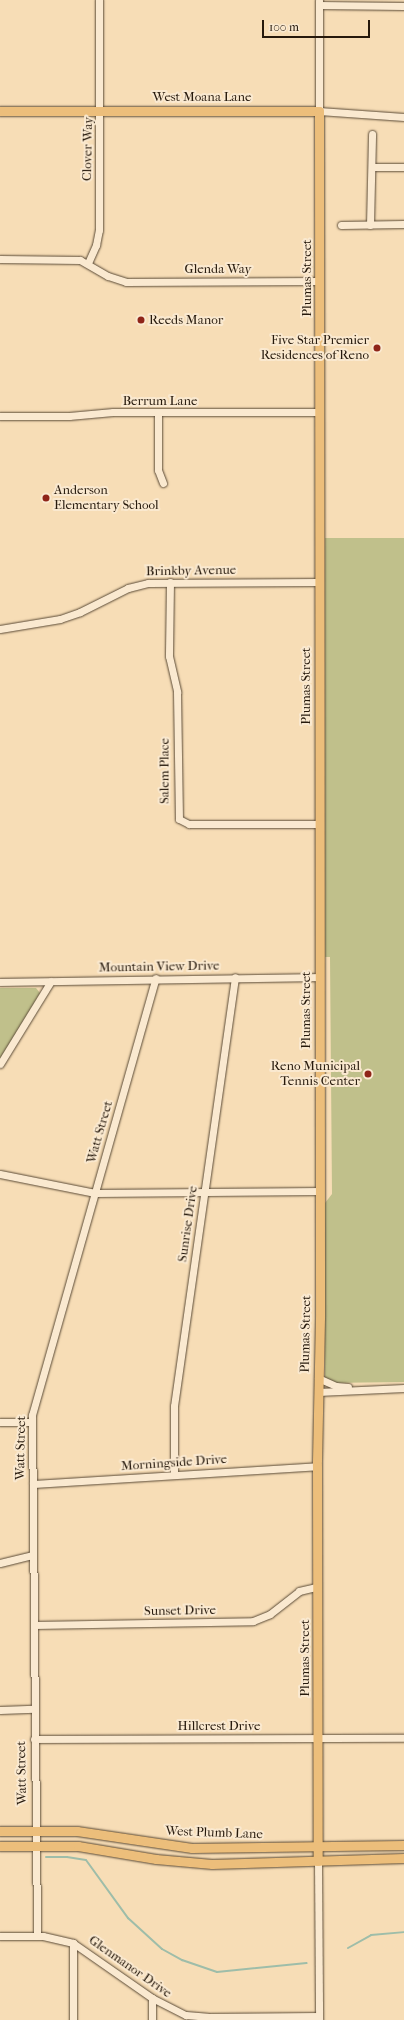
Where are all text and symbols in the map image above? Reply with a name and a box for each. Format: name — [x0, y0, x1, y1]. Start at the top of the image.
scale bar — [264, 12, 372, 38]
text: 100 m — [269, 20, 299, 34]
street label: West Moana Lane — [152, 89, 252, 105]
street label: Clover Way — [80, 117, 96, 181]
street label: Plumas Street — [299, 239, 315, 317]
street label: Glenda Way — [184, 261, 252, 277]
place label: Reeds Manor — [149, 312, 223, 328]
marker: Reeds Manor — [136, 315, 146, 325]
place label: Five Star Premier Residences of Reno — [261, 333, 369, 364]
marker: Five Star Premier Residences of Reno — [372, 343, 382, 353]
street label: Berrum Lane — [123, 393, 197, 409]
place label: Anderson Elementary School — [54, 483, 159, 514]
marker: Anderson Elementary School — [41, 493, 51, 503]
street label: Brinkby Avenue — [146, 562, 236, 580]
street label: Plumas Street — [298, 647, 314, 725]
street label: Salem Place — [157, 738, 173, 804]
street label: Mountain View Drive — [99, 958, 219, 976]
street label: Plumas Street — [298, 971, 314, 1049]
place label: Reno Municipal Tennis Center — [271, 1059, 360, 1090]
marker: Reno Municipal Tennis Center — [363, 1069, 373, 1079]
street label: Watt Street — [84, 1099, 116, 1165]
street label: Sunrise Drive — [175, 1185, 201, 1263]
street label: Plumas Street — [298, 1295, 314, 1373]
street label: Watt Street — [13, 1416, 29, 1480]
street label: Morningside Drive — [120, 1452, 228, 1474]
street label: Sunset Drive — [144, 1603, 216, 1619]
street label: Plumas Street — [297, 1619, 313, 1697]
street label: Hillcrest Drive — [178, 1718, 260, 1734]
street label: Watt Street — [14, 1741, 30, 1805]
street label: West Plumb Lane — [165, 1824, 263, 1842]
street label: Glenmanor Drive — [86, 1933, 174, 2001]

